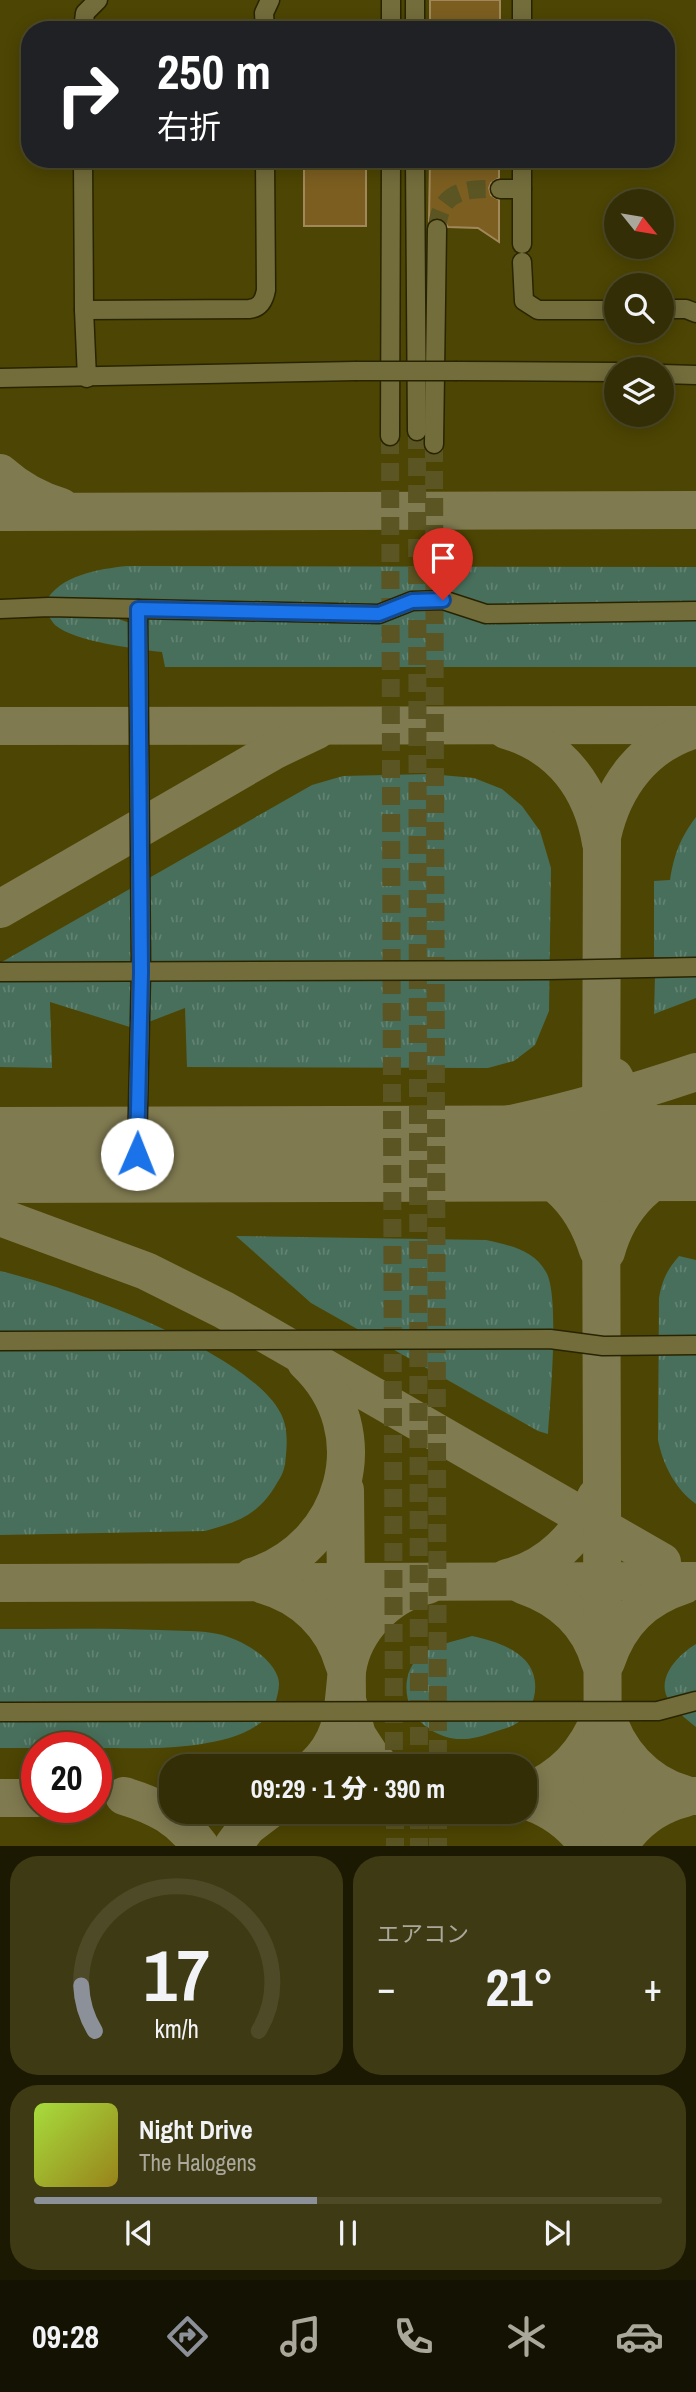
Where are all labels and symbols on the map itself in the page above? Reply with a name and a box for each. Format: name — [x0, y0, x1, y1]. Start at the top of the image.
north arrow — [604, 189, 674, 259]
pin — [413, 528, 473, 600]
position arrow — [100, 1117, 174, 1191]
speed limit sign: 20 — [21, 1732, 112, 1823]

